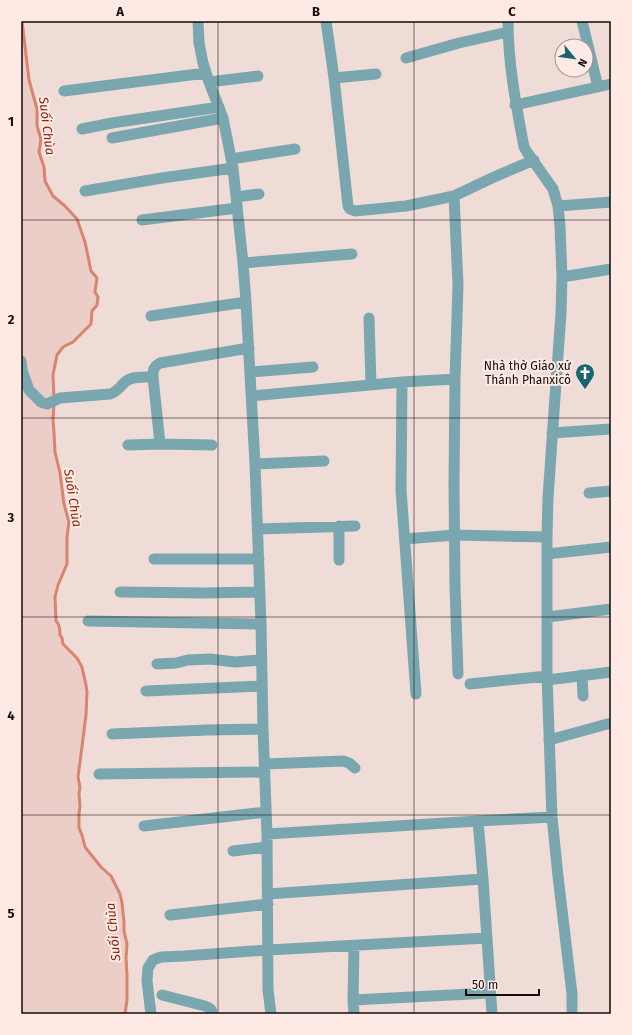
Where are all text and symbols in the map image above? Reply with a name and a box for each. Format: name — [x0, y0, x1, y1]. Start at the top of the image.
text: A — [115, 4, 124, 19]
text: B — [312, 4, 320, 19]
text: C — [508, 4, 516, 19]
north arrow — [554, 38, 594, 78]
text: N — [575, 56, 590, 69]
water label: Suối Chùa — [36, 95, 58, 156]
text: 1 — [8, 114, 14, 129]
text: 2 — [8, 312, 15, 327]
place label: Nhà thờ Giáo xứ Thánh Phanxicô — [484, 359, 572, 387]
church icon: Nhà thờ Giáo xứ Thánh Phanxicô — [574, 362, 596, 390]
water label: Suối Chùa — [61, 467, 85, 528]
text: 3 — [7, 510, 15, 525]
text: 4 — [7, 708, 15, 723]
water label: Suối Chùa — [102, 902, 124, 963]
text: 5 — [8, 906, 15, 921]
scale bar — [466, 971, 539, 997]
text: 50 m — [472, 978, 498, 992]

